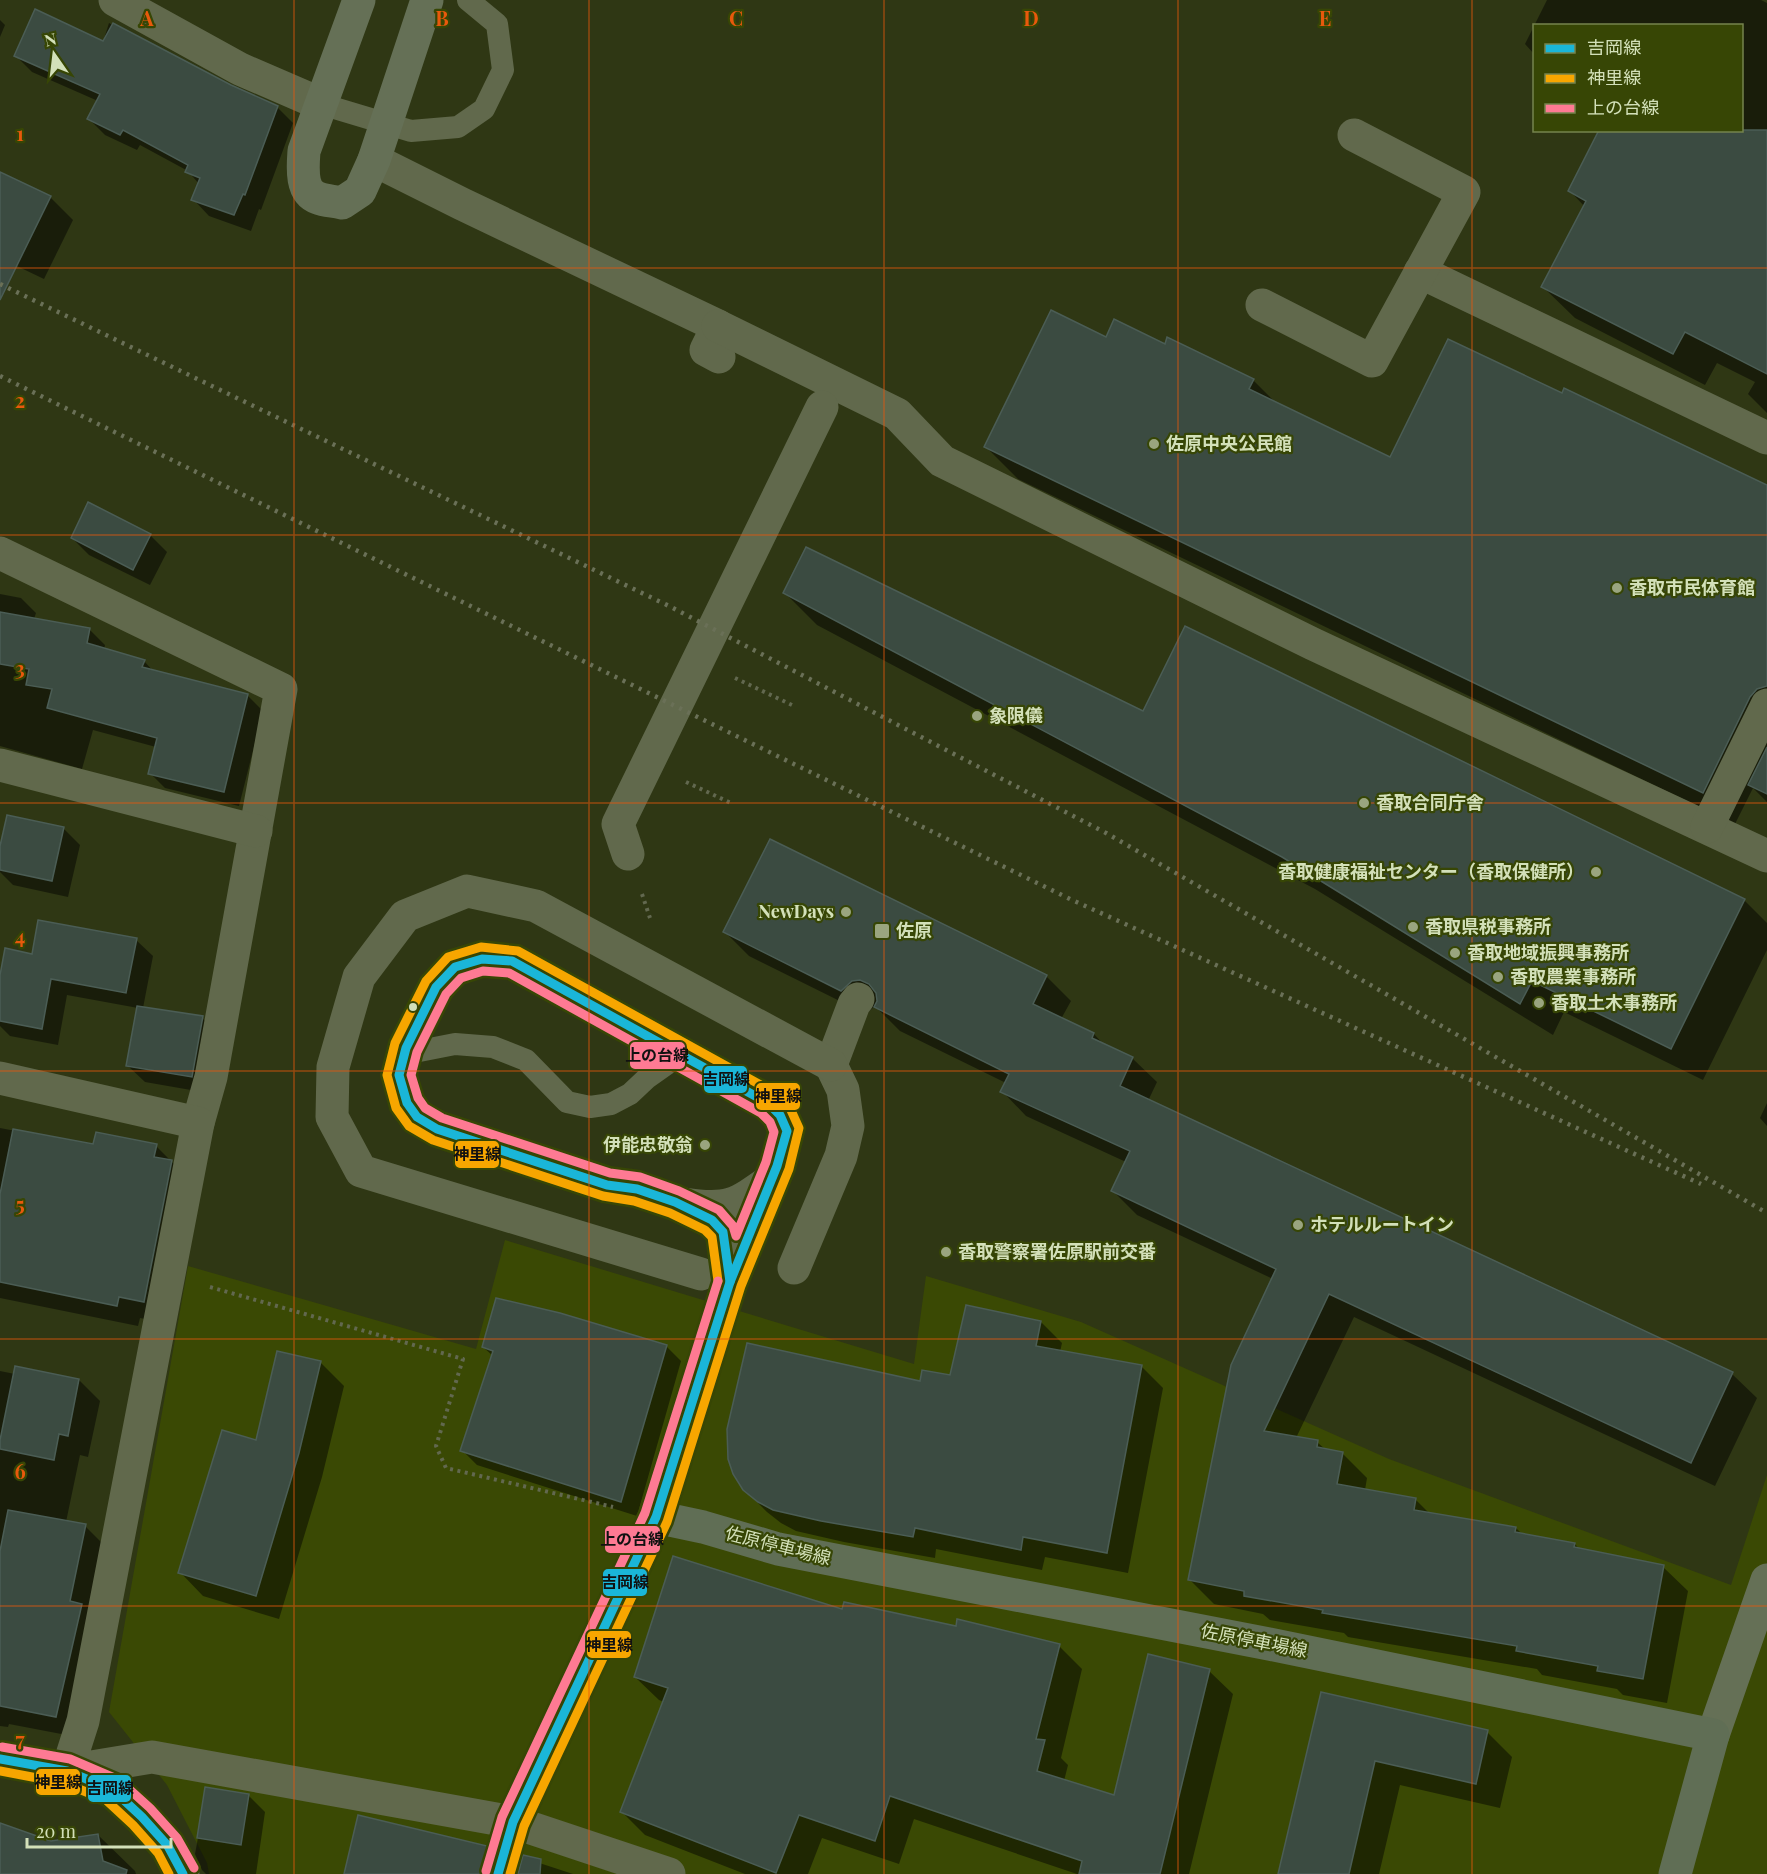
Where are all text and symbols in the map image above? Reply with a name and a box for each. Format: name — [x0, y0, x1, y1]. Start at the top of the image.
text: A — [139, 4, 154, 31]
text: B — [435, 4, 449, 31]
text: C — [729, 4, 743, 31]
text: D — [1023, 4, 1039, 31]
text: E — [1319, 4, 1331, 31]
north arrow — [24, 24, 84, 84]
legend — [1533, 24, 1743, 132]
text: N — [42, 27, 59, 51]
text: 吉岡線 — [1587, 35, 1641, 59]
text: 神里線 — [1587, 65, 1641, 89]
text: 上の台線 — [1587, 95, 1659, 119]
text: 1 — [16, 119, 24, 146]
text: 2 — [15, 386, 25, 413]
place label: 佐原中央公民館 — [1166, 431, 1292, 455]
marker: 佐原中央公民館 — [1147, 437, 1161, 451]
place label: 香取市民体育館 — [1629, 575, 1755, 599]
marker: 香取市民体育館 — [1610, 581, 1624, 595]
text: 3 — [15, 654, 25, 681]
place label: 象限儀 — [989, 703, 1043, 727]
marker: 象限儀 — [970, 709, 984, 723]
place label: 香取合同庁舎 — [1376, 790, 1484, 814]
marker: 香取合同庁舎 — [1357, 796, 1371, 810]
place label: 香取健康福祉センター（香取保健所） — [1278, 859, 1584, 883]
marker: 香取健康福祉センター（香取保健所） — [1589, 865, 1603, 879]
place label: NewDays — [758, 899, 834, 923]
marker: NewDays — [839, 905, 853, 919]
place label: 香取県税事務所 — [1425, 914, 1551, 938]
place label: 佐原 — [896, 918, 932, 942]
marker: 香取県税事務所 — [1406, 920, 1420, 934]
text: 4 — [15, 922, 25, 949]
marker: 佐原 — [873, 922, 891, 940]
place label: 香取地域振興事務所 — [1467, 940, 1629, 964]
marker: 香取地域振興事務所 — [1448, 946, 1462, 960]
place label: 香取農業事務所 — [1510, 964, 1636, 988]
marker: 香取農業事務所 — [1491, 970, 1505, 984]
place label: 香取土木事務所 — [1551, 990, 1677, 1014]
marker: 香取土木事務所 — [1532, 996, 1546, 1010]
unlabelled marker — [407, 1001, 419, 1013]
line badge: 上の台線 — [629, 1041, 686, 1070]
text: 上の台線 — [625, 1044, 689, 1065]
line badge: 吉岡線 — [703, 1065, 748, 1094]
text: 吉岡線 — [702, 1068, 750, 1089]
line badge: 神里線 — [755, 1082, 801, 1111]
text: 神里線 — [754, 1085, 802, 1106]
place label: 伊能忠敬翁 — [603, 1132, 693, 1156]
marker: 伊能忠敬翁 — [698, 1138, 712, 1152]
line badge: 神里線 — [454, 1140, 500, 1169]
text: 神里線 — [453, 1143, 501, 1164]
text: 5 — [15, 1190, 25, 1217]
place label: ホテルルートイン — [1310, 1212, 1454, 1236]
marker: ホテルルートイン — [1291, 1218, 1305, 1232]
place label: 香取警察署佐原駅前交番 — [958, 1239, 1156, 1263]
marker: 香取警察署佐原駅前交番 — [939, 1245, 953, 1259]
text: 6 — [14, 1457, 26, 1484]
street label: 佐原停車場線 — [723, 1520, 834, 1570]
line badge: 上の台線 — [604, 1525, 661, 1554]
text: 上の台線 — [600, 1528, 664, 1549]
line badge: 吉岡線 — [602, 1568, 648, 1597]
text: 吉岡線 — [601, 1571, 649, 1592]
street label: 佐原停車場線 — [1199, 1618, 1309, 1662]
line badge: 神里線 — [586, 1630, 632, 1659]
text: 神里線 — [585, 1634, 633, 1655]
text: 7 — [15, 1725, 25, 1752]
line badge: 神里線 — [35, 1768, 81, 1796]
text: 神里線 — [34, 1771, 82, 1792]
line badge: 吉岡線 — [87, 1774, 132, 1803]
text: 吉岡線 — [86, 1777, 134, 1798]
scale bar — [27, 1811, 171, 1849]
text: 20 m — [36, 1819, 76, 1843]

